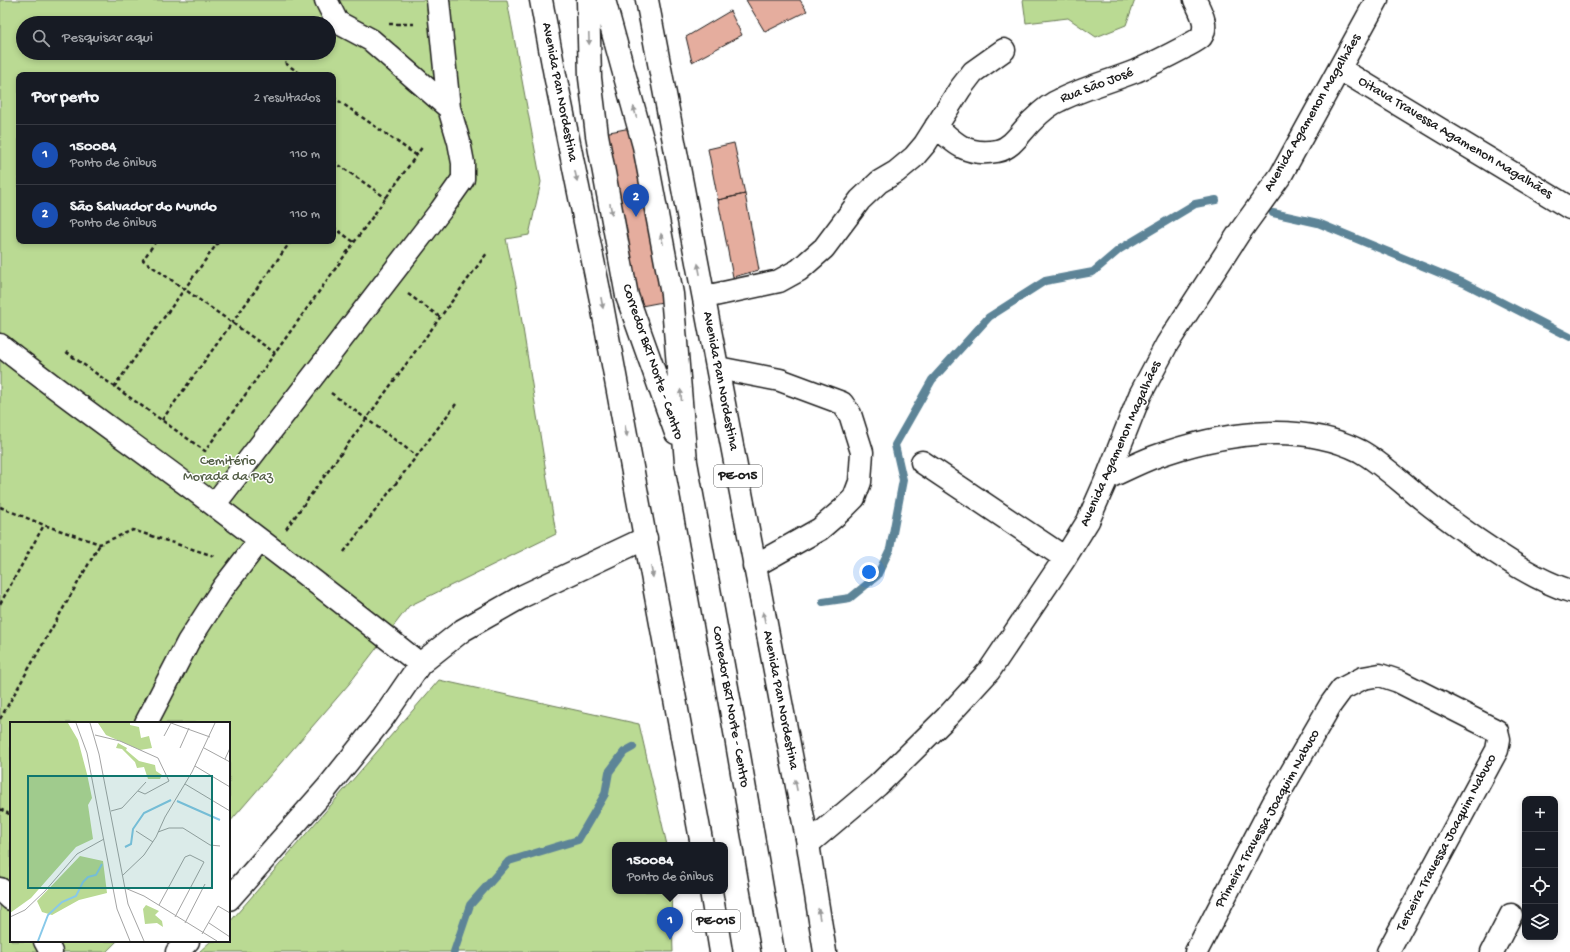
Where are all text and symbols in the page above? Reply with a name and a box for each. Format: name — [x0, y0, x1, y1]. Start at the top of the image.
search box — [16, 16, 336, 60]
street label: Avenida Pan Nordestina — [537, 21, 581, 164]
icon: search — [30, 27, 52, 49]
text: Pesquisar aqui — [62, 29, 153, 47]
street label: Avenida Agamenon Magalhães — [1261, 30, 1366, 195]
one-way arrow — [586, 33, 592, 46]
street label: Rua São José — [1058, 64, 1137, 108]
street label: Oitava Travessa Agamenon Magalhães — [1355, 73, 1556, 203]
text: Por perto — [32, 88, 99, 108]
text: 2 resultados — [254, 91, 320, 106]
one-way arrow — [632, 105, 638, 118]
text: 150084 — [70, 138, 116, 156]
text: 1 — [42, 147, 48, 162]
text: 110 m — [290, 147, 320, 162]
text: Ponto de ônibus — [70, 156, 156, 171]
one-way arrow — [573, 169, 579, 182]
pin: 2 — [623, 184, 649, 217]
text: São Salvador do Mundo — [70, 198, 217, 216]
one-way arrow — [608, 203, 614, 215]
text: 2 — [42, 207, 48, 222]
text: 110 m — [290, 207, 320, 222]
text: Ponto de ônibus — [70, 216, 156, 231]
one-way arrow — [659, 233, 665, 245]
one-way arrow — [695, 263, 701, 275]
street label: Corredor BRT Norte - Centro — [617, 282, 687, 442]
one-way arrow — [599, 297, 605, 309]
street label: Avenida Pan Nordestina — [698, 310, 742, 453]
street label: Avenida Agamenon Magalhães — [1077, 358, 1166, 530]
one-way arrow — [677, 389, 684, 401]
one-way arrow — [623, 425, 629, 437]
park label: Cemitério Morada da Paz — [183, 453, 274, 486]
road number: PE-015 — [714, 465, 762, 487]
your location — [859, 562, 879, 582]
one-way arrow — [649, 566, 655, 578]
one-way arrow — [761, 610, 767, 623]
street label: Corredor BRT Norte - Centro — [707, 625, 753, 789]
street label: Avenida Pan Nordestina — [758, 629, 802, 772]
inset map — [10, 722, 230, 942]
street label: Primeira Travessa Joaquim Nabuco — [1211, 727, 1324, 912]
street label: Terceira Travessa Joaquim Nabuco — [1393, 752, 1501, 935]
one-way arrow — [793, 779, 799, 792]
map controls — [1522, 796, 1558, 940]
button: + — [1522, 796, 1558, 832]
button: − — [1522, 832, 1558, 868]
popup — [612, 842, 728, 894]
text: 150084 — [627, 852, 673, 870]
button: locate — [1522, 868, 1558, 904]
text: Ponto de ônibus — [627, 870, 713, 885]
button: layers — [1522, 904, 1558, 940]
pin: 1 — [657, 907, 683, 940]
one-way arrow — [816, 907, 822, 920]
road number: PE-015 — [692, 910, 740, 932]

